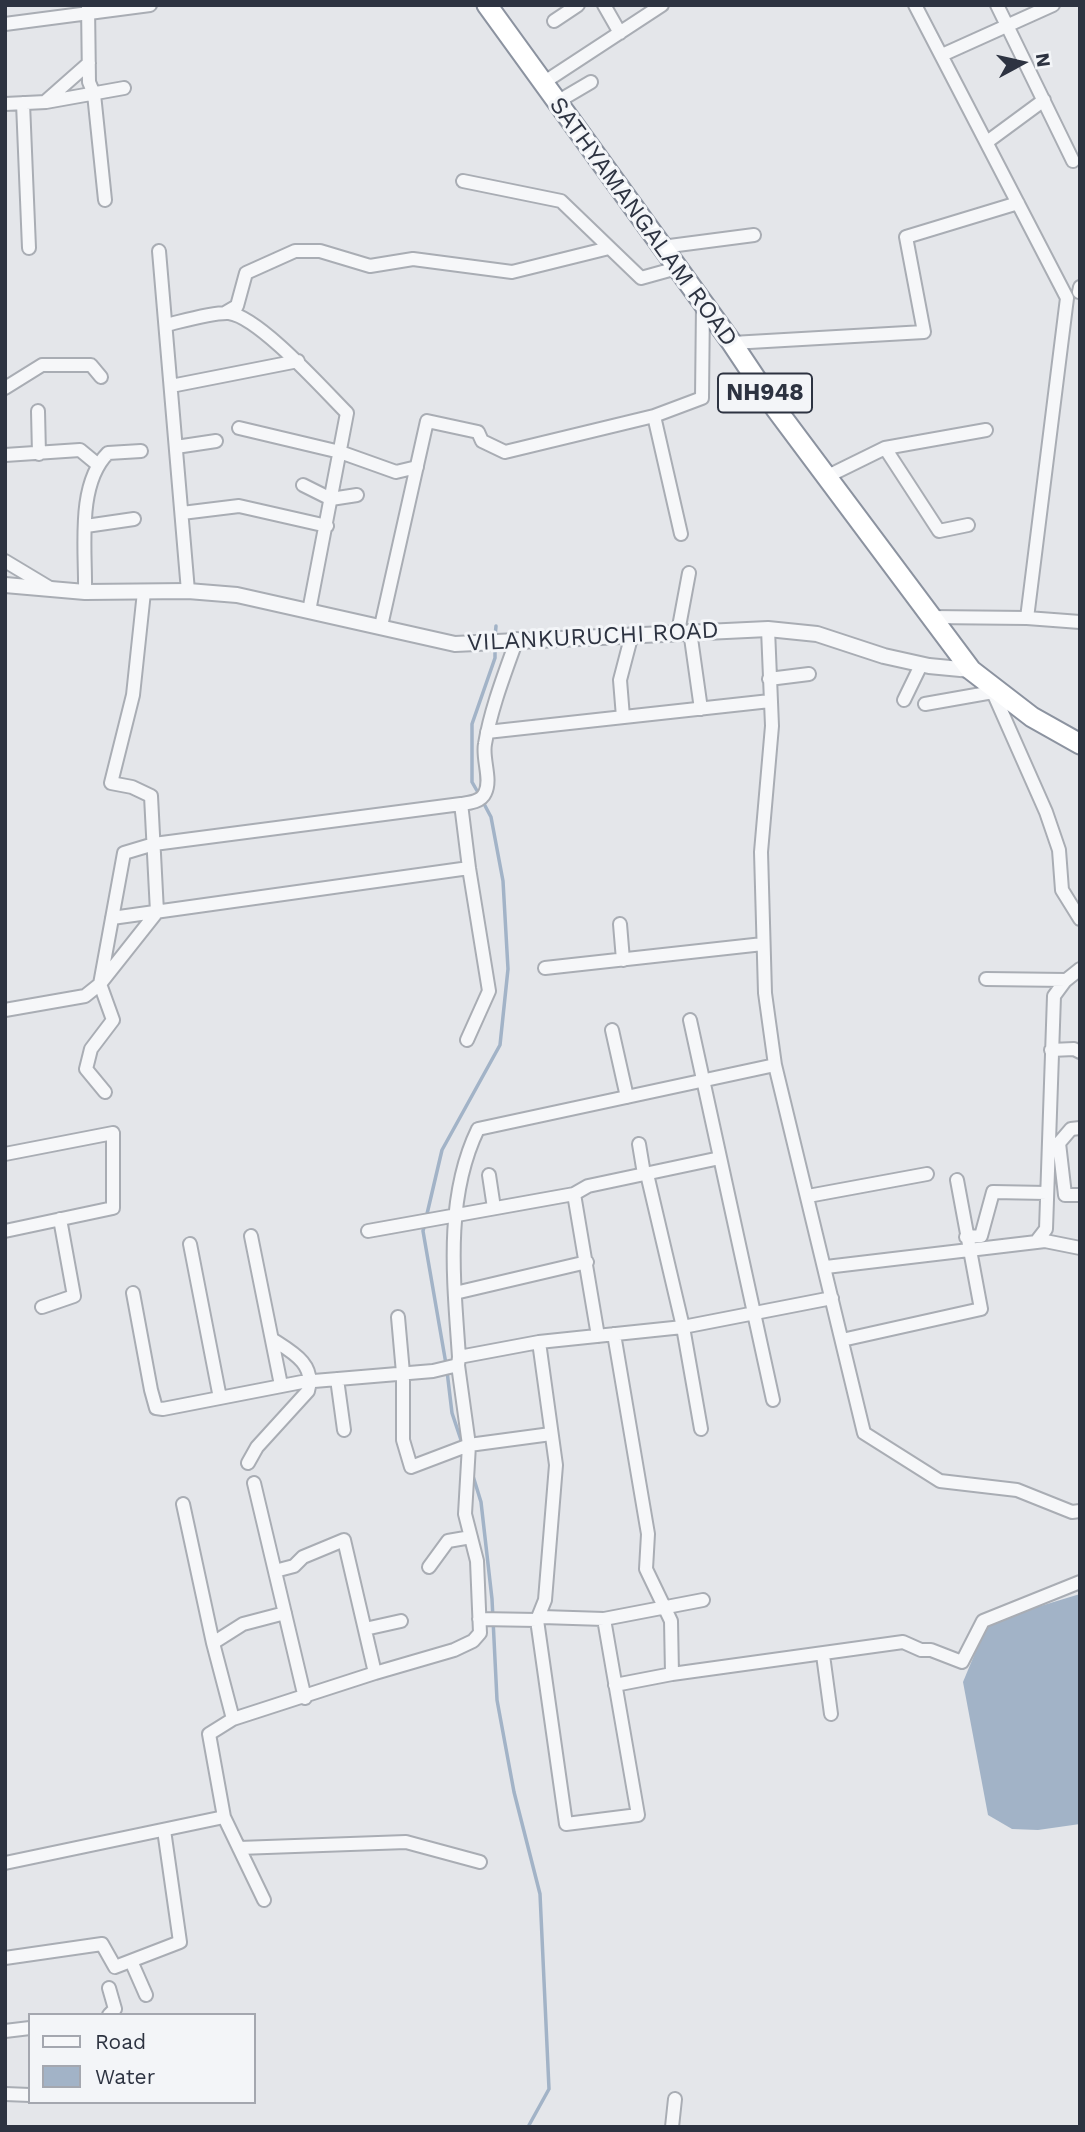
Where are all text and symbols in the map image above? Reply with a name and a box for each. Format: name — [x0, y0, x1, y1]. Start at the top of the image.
north arrow — [987, 28, 1057, 98]
text: N — [1031, 51, 1056, 69]
street label: SATHYAMANGALAM ROAD — [543, 92, 743, 352]
road number: NH948 — [718, 374, 812, 412]
street label: VILANKURUCHI ROAD — [466, 616, 720, 658]
legend — [28, 2013, 256, 2104]
text: Road — [95, 2029, 146, 2054]
text: Water — [95, 2064, 155, 2089]

